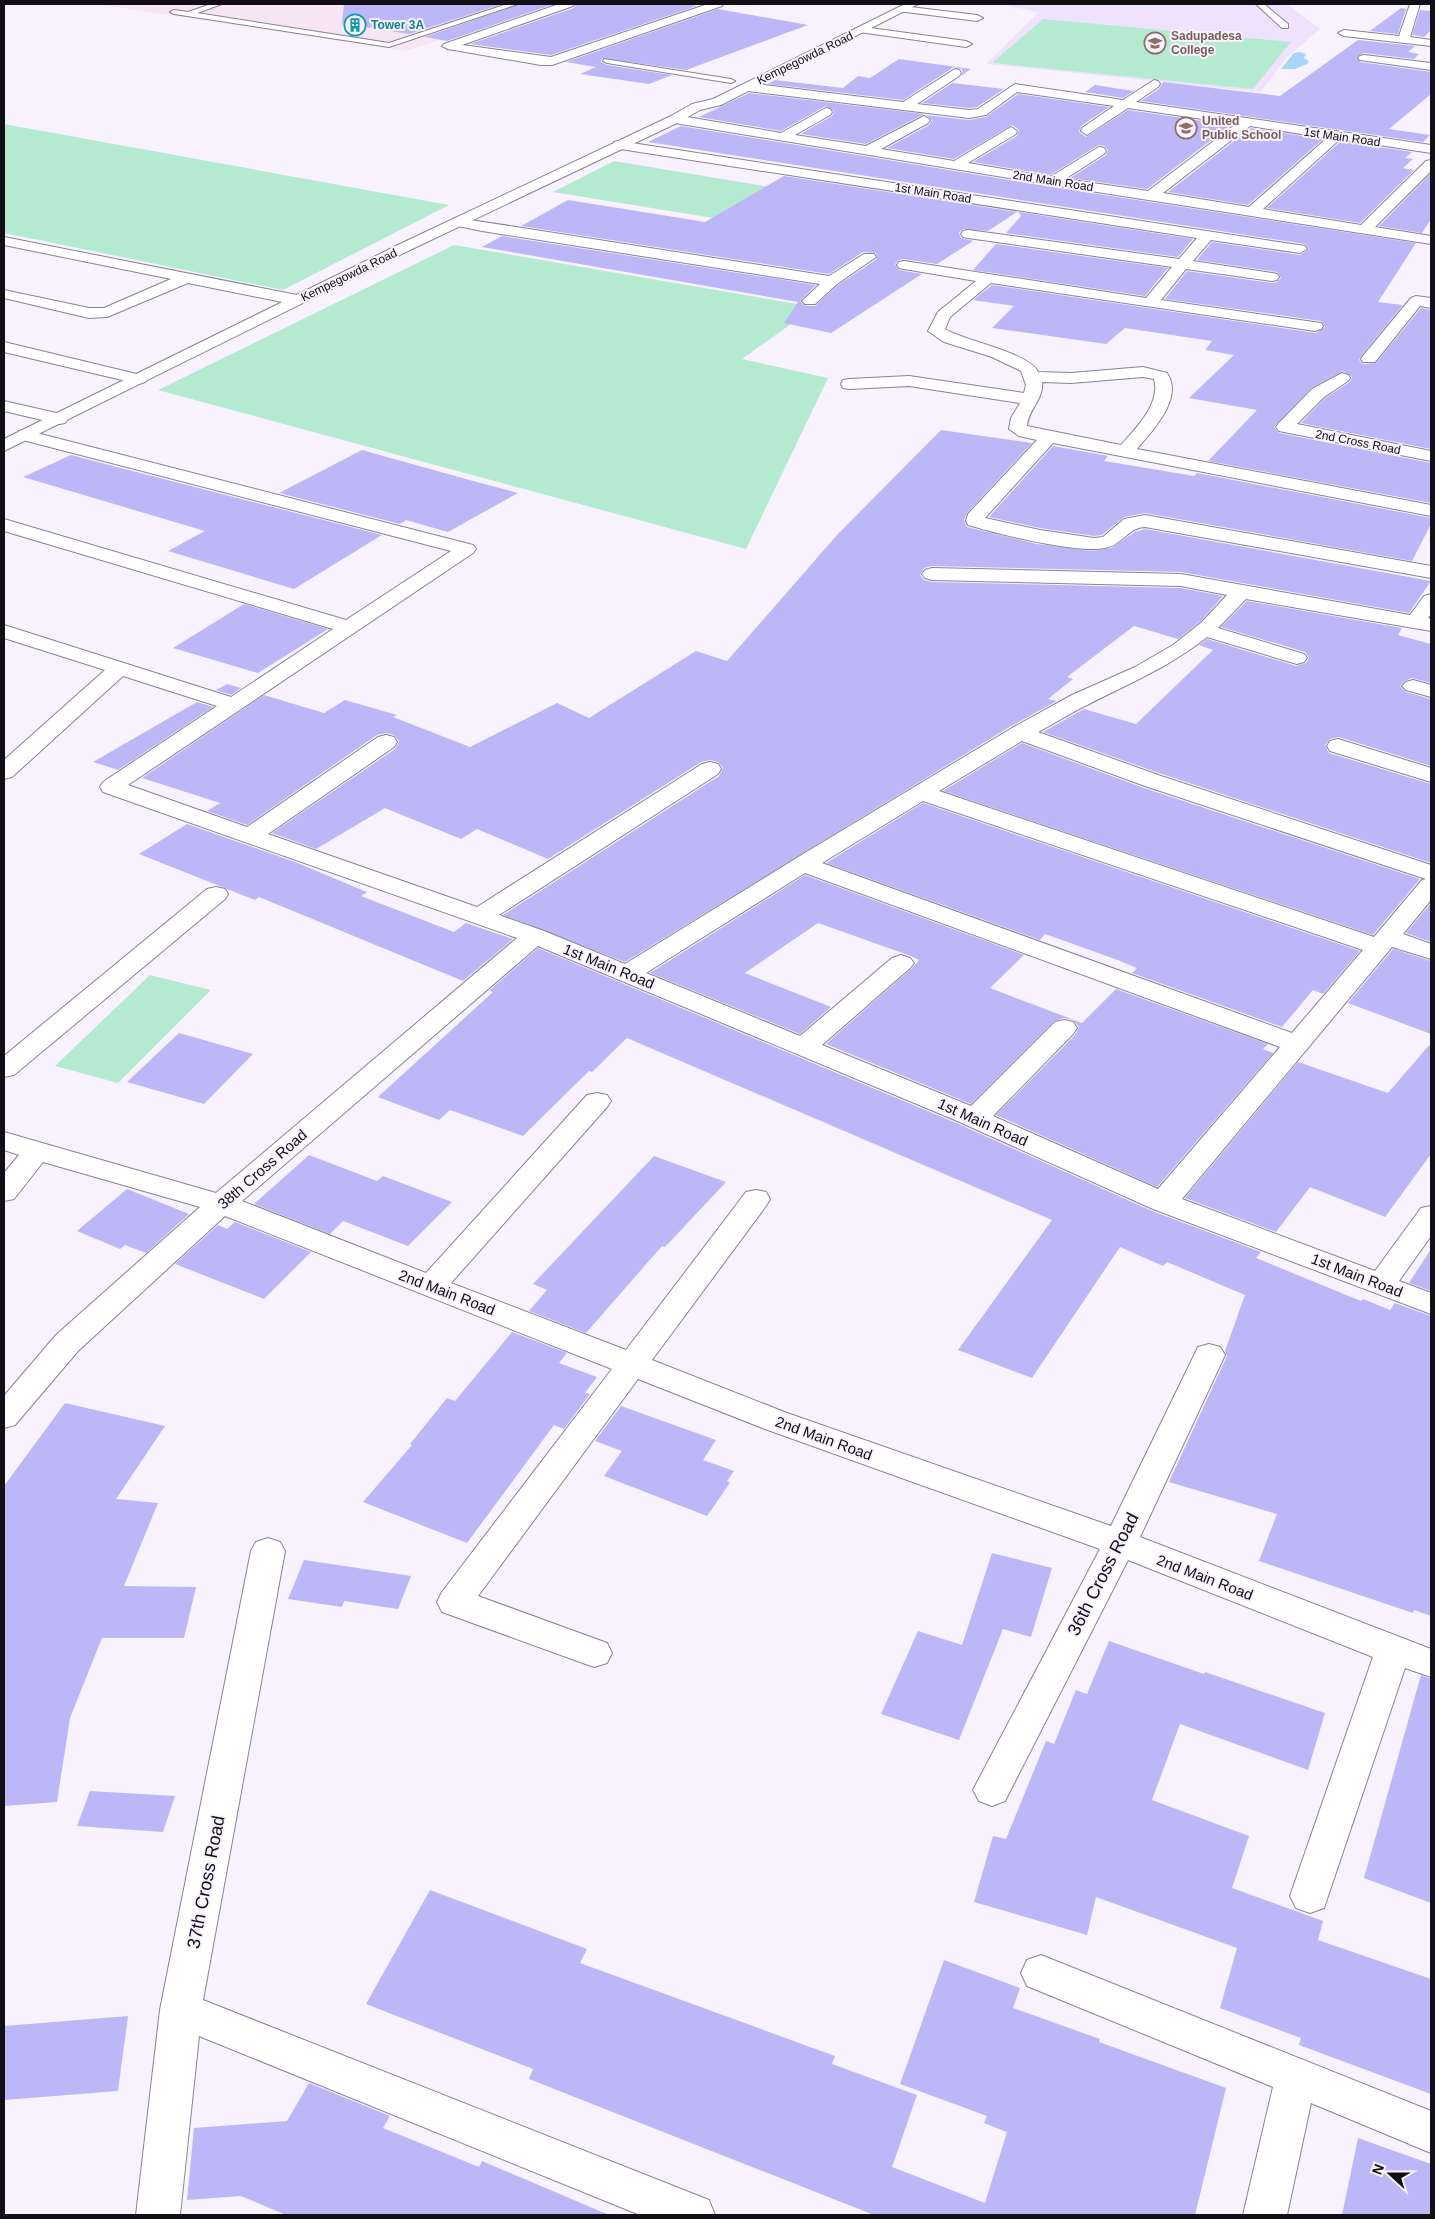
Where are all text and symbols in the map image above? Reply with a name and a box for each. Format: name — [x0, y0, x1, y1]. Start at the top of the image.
building icon: Tower 3A — [343, 13, 367, 37]
place label: Tower 3A — [371, 18, 424, 32]
street label: Kempegowda Road — [755, 29, 855, 87]
place label: Sadupadesa College — [1171, 29, 1242, 57]
school or university icon: Sadupadesa College — [1143, 31, 1167, 55]
place label: United Public School — [1202, 114, 1281, 142]
school or university icon: United Public School — [1174, 116, 1198, 140]
street label: 1st Main Road — [1303, 125, 1381, 149]
street label: 2nd Main Road — [1012, 168, 1094, 194]
street label: 1st Main Road — [894, 180, 972, 206]
street label: Kempegowda Road — [299, 246, 399, 304]
street label: 2nd Cross Road — [1314, 427, 1402, 457]
street label: 1st Main Road — [561, 940, 657, 992]
street label: 1st Main Road — [935, 1095, 1031, 1149]
street label: 38th Cross Road — [214, 1126, 310, 1212]
street label: 1st Main Road — [1309, 1250, 1405, 1300]
street label: 2nd Main Road — [396, 1266, 498, 1318]
street label: 2nd Main Road — [773, 1413, 875, 1463]
street label: 36th Cross Road — [1063, 1509, 1143, 1639]
street label: 2nd Main Road — [1154, 1551, 1256, 1603]
street label: 37th Cross Road — [183, 1814, 229, 1950]
north arrow — [1365, 2149, 1415, 2199]
text: N — [1369, 2162, 1387, 2177]

